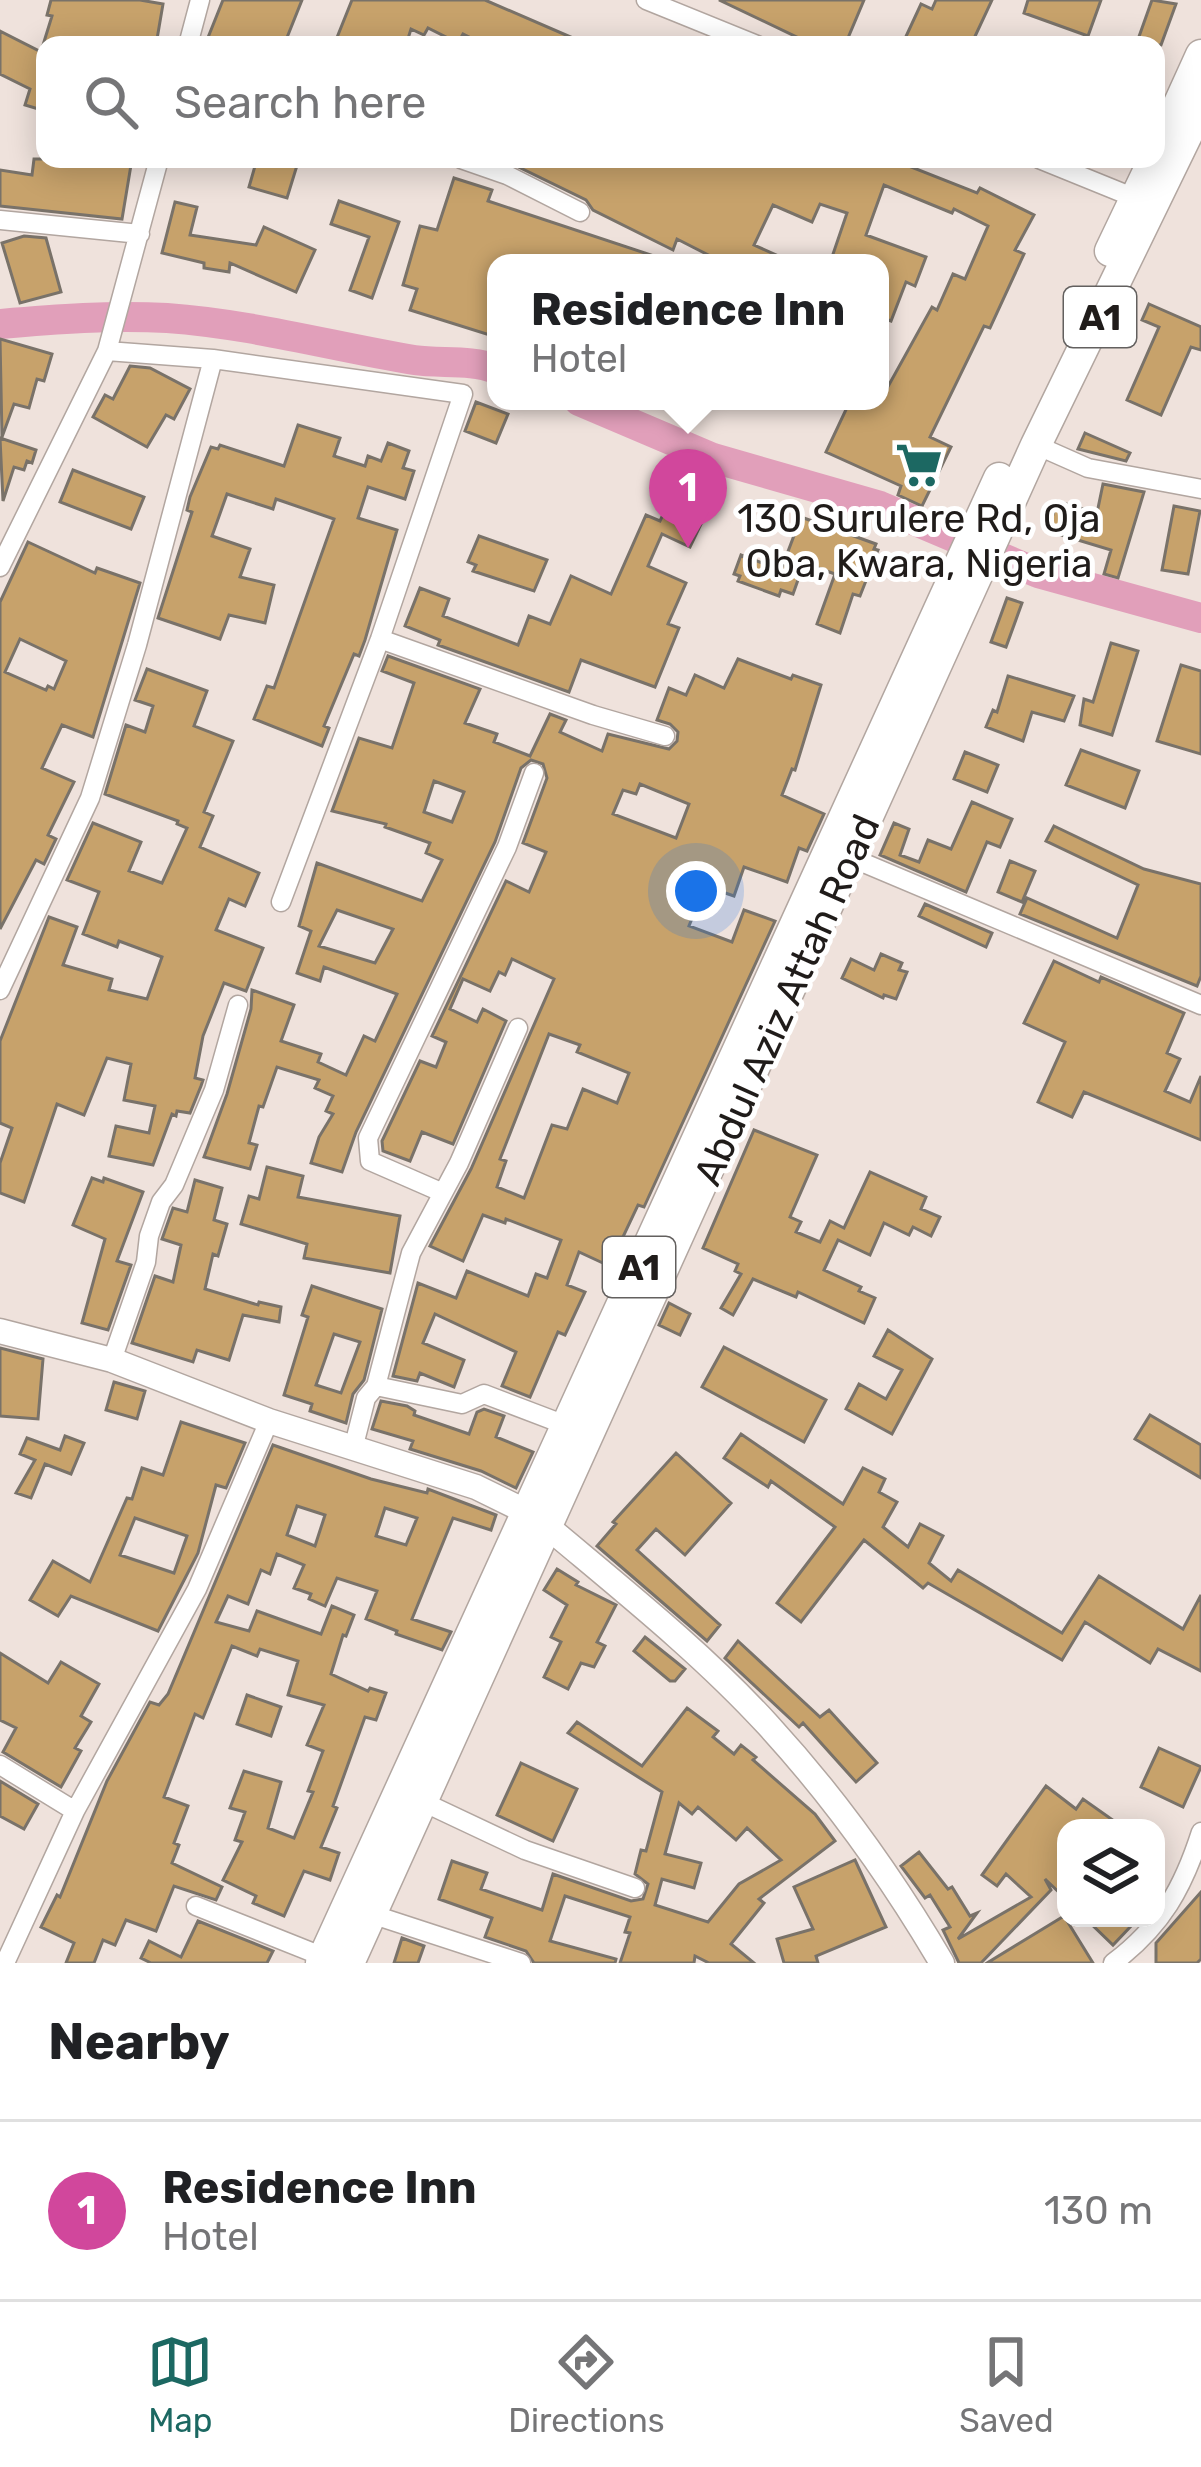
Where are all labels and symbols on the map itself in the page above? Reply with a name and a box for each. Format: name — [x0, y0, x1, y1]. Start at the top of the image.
road number: A1 — [1064, 287, 1136, 347]
supermarket icon: 130 Surulere Rd, Oja Oba, Kwara, Nigeria — [894, 440, 944, 490]
pin: 1 — [649, 449, 727, 548]
place label: 130 Surulere Rd, Oja Oba, Kwara, Nigeria — [737, 496, 1101, 587]
street label: Abdul Aziz Attah Road — [685, 808, 889, 1192]
your location — [666, 861, 726, 921]
road number: A1 — [603, 1237, 675, 1297]

